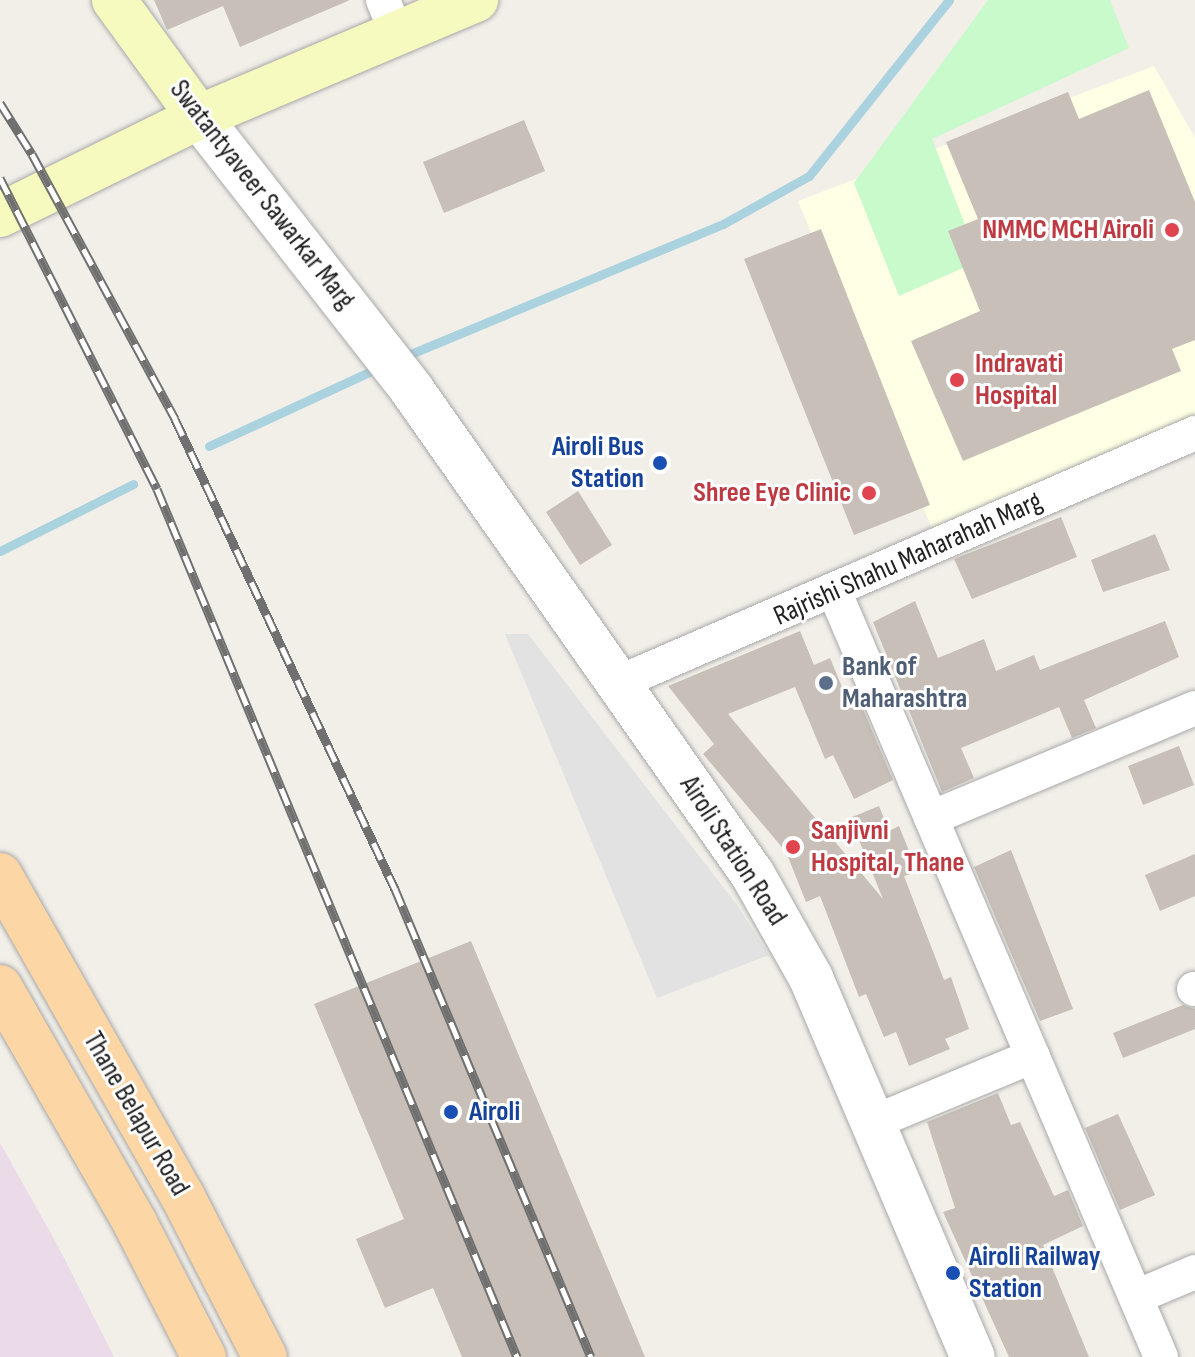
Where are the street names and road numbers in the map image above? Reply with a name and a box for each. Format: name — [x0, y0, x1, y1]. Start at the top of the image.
street label: Swatantyaveer Sawarkar Marg — [162, 74, 362, 316]
street label: Rajrishi Shahu Maharahah Marg — [769, 485, 1047, 633]
street label: Airoli Station Road — [672, 770, 794, 932]
street label: Thane Belapur Road — [76, 1026, 196, 1202]

